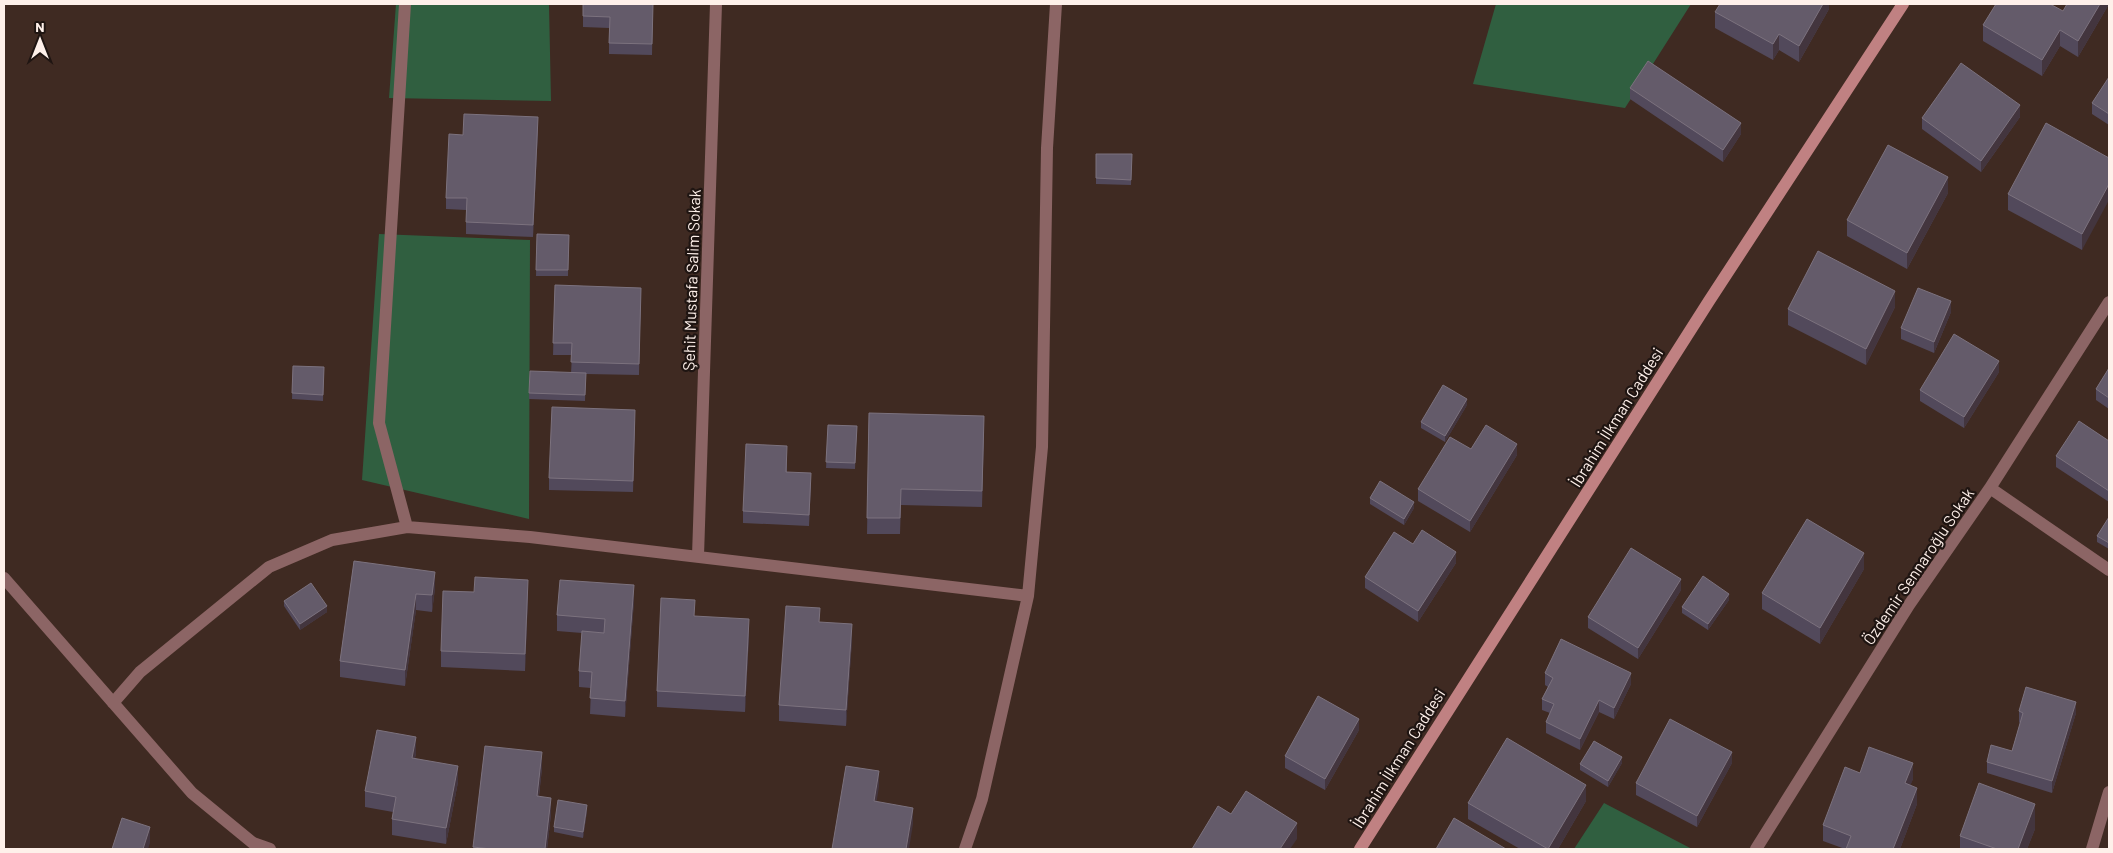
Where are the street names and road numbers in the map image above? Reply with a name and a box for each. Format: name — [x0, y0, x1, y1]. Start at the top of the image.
street label: Şehit Mustafa Salim Sokak — [678, 189, 704, 371]
street label: İbrahim İlkman Caddesi — [1565, 344, 1667, 490]
street label: Özdemir Sennaroğlu Sokak — [1859, 484, 1977, 648]
street label: İbrahim İlkman Caddesi — [1347, 685, 1449, 831]

